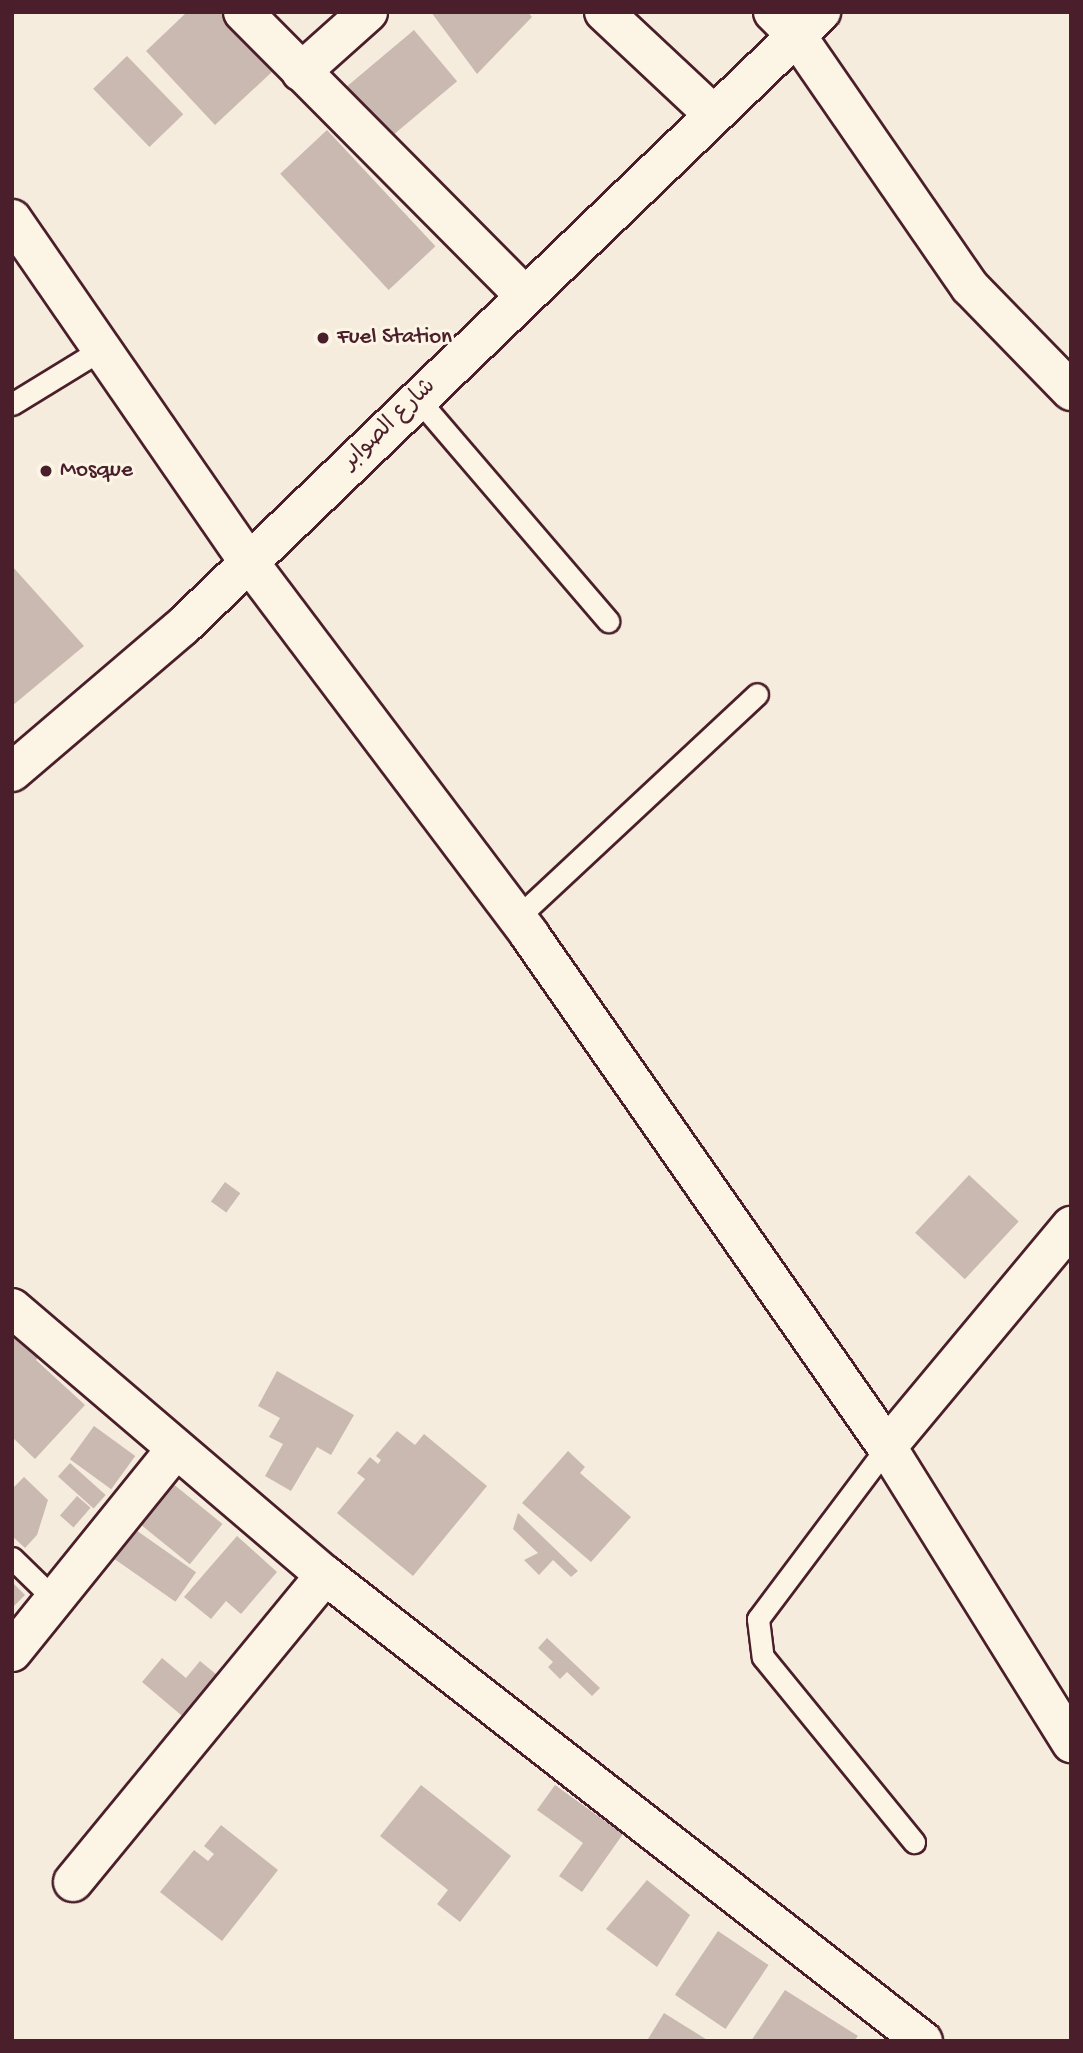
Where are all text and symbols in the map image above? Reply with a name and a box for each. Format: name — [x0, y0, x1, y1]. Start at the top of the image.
place label: Fuel Station — [337, 324, 452, 352]
marker: Fuel Station — [315, 330, 331, 346]
street label: شارع الصوابر — [337, 374, 443, 476]
place label: Mosque — [60, 457, 133, 485]
marker: Mosque — [38, 463, 54, 479]

